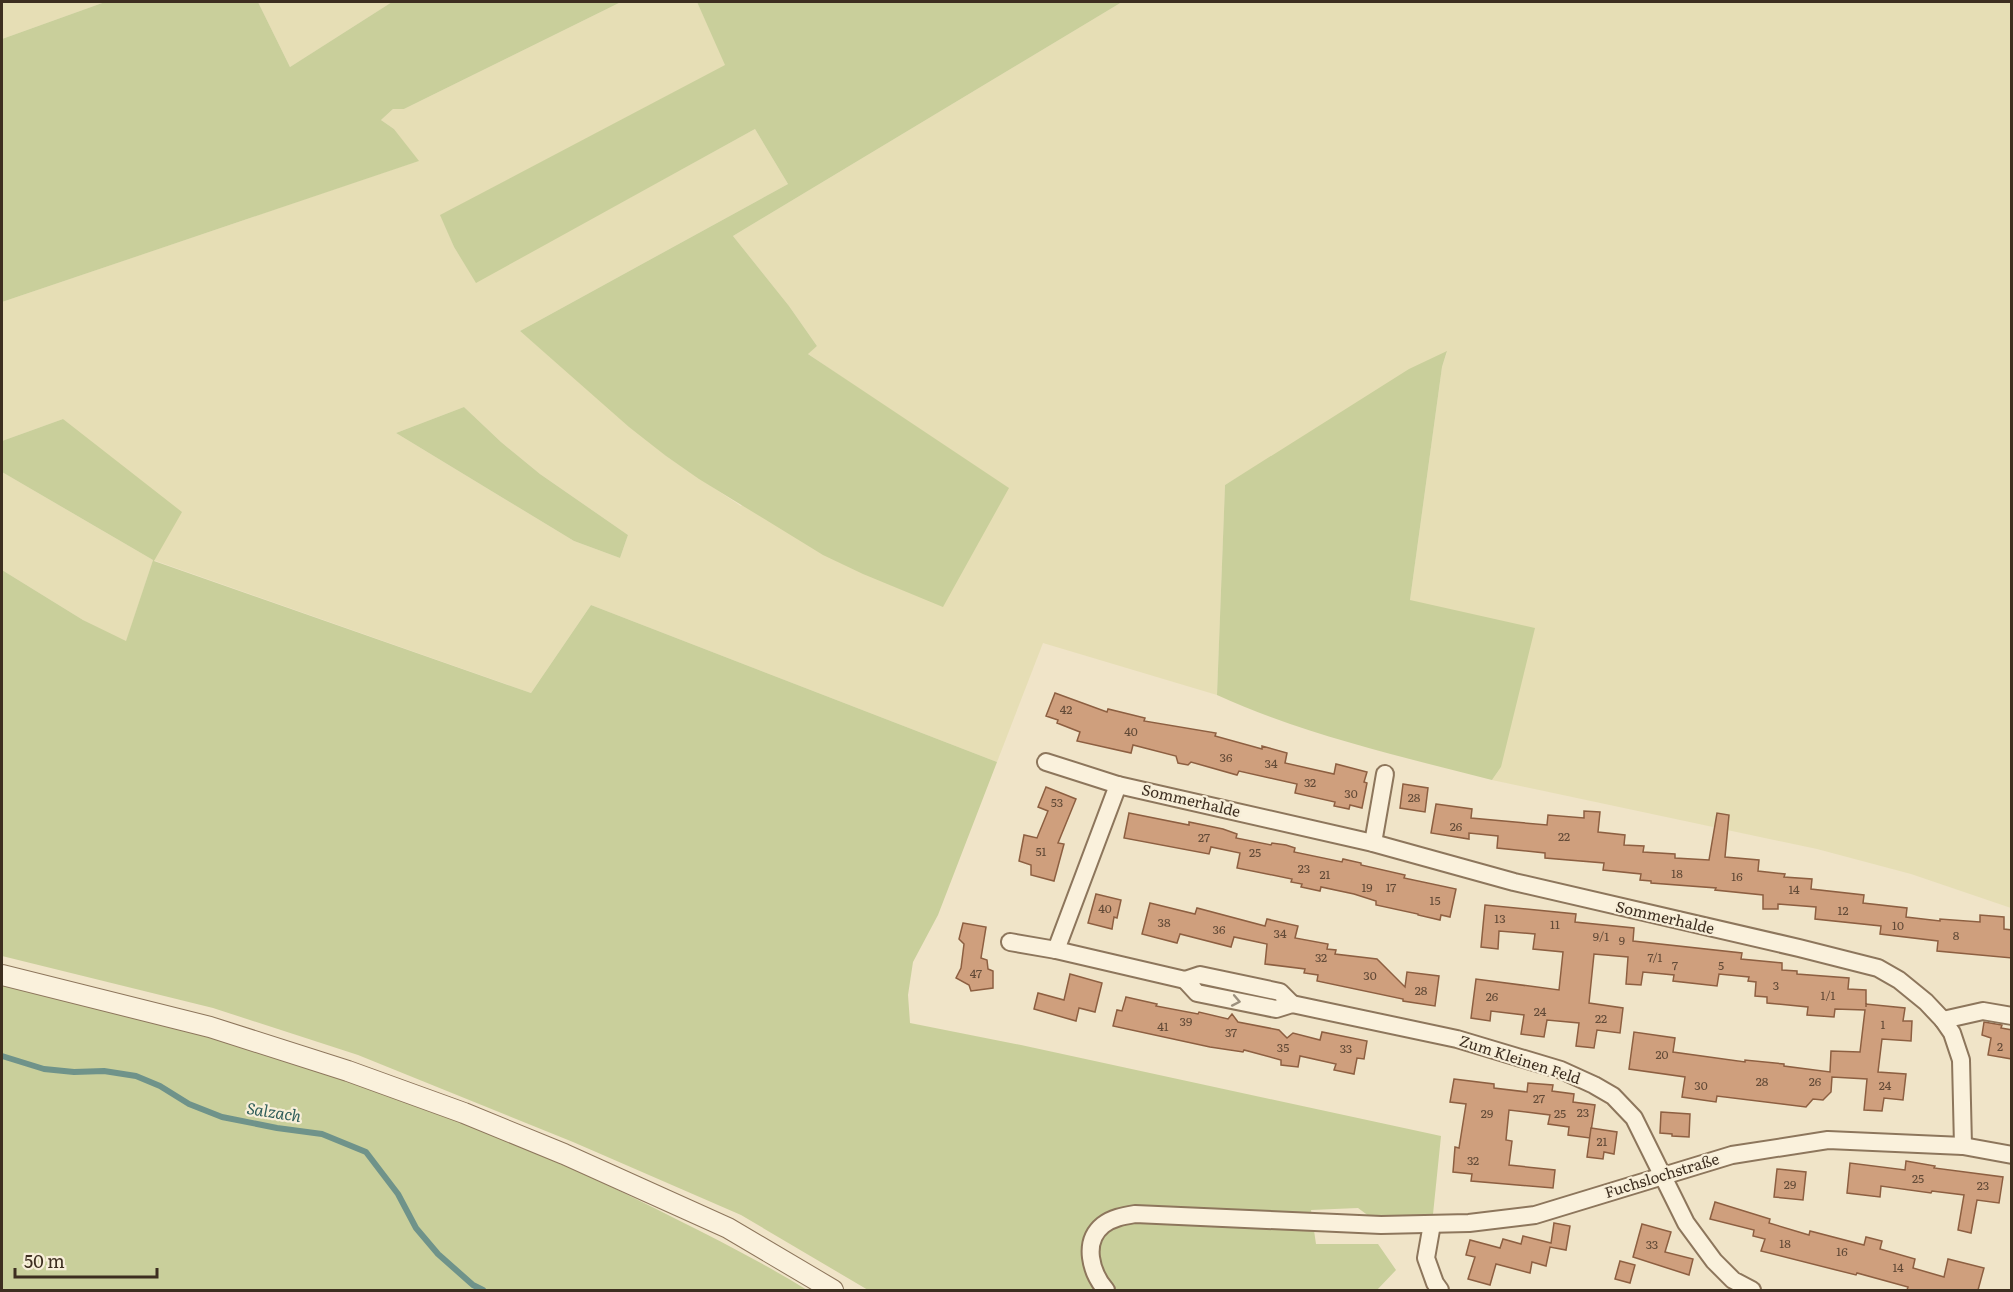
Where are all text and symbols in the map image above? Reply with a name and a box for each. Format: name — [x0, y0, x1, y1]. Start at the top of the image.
house number: 42 — [1060, 700, 1072, 718]
house number: 40 — [1124, 722, 1138, 740]
house number: 36 — [1220, 748, 1233, 766]
house number: 34 — [1264, 754, 1278, 772]
house number: 32 — [1304, 773, 1316, 791]
street label: Sommerhalde — [1140, 777, 1243, 822]
house number: 30 — [1344, 784, 1358, 802]
house number: 28 — [1408, 788, 1421, 806]
house number: 53 — [1051, 793, 1063, 811]
house number: 26 — [1450, 817, 1463, 835]
house number: 22 — [1558, 827, 1570, 845]
house number: 27 — [1198, 828, 1210, 846]
house number: 51 — [1036, 842, 1047, 860]
house number: 25 — [1249, 843, 1261, 861]
house number: 23 — [1298, 859, 1310, 877]
house number: 18 — [1671, 864, 1683, 882]
house number: 21 — [1320, 865, 1331, 883]
house number: 16 — [1731, 867, 1743, 885]
house number: 19 — [1361, 878, 1373, 896]
house number: 17 — [1386, 878, 1396, 896]
house number: 14 — [1788, 880, 1800, 898]
house number: 15 — [1430, 891, 1440, 909]
street label: Sommerhalde — [1614, 894, 1717, 939]
house number: 40 — [1098, 899, 1112, 917]
house number: 12 — [1838, 901, 1848, 919]
house number: 13 — [1494, 909, 1506, 927]
house number: 38 — [1157, 913, 1171, 931]
house number: 11 — [1550, 915, 1560, 933]
house number: 10 — [1892, 916, 1904, 934]
house number: 36 — [1213, 920, 1226, 938]
house number: 34 — [1273, 924, 1287, 942]
house number: 8 — [1953, 926, 1960, 944]
house number: 9/1 — [1593, 927, 1609, 945]
house number: 9 — [1619, 931, 1625, 949]
house number: 32 — [1315, 948, 1327, 966]
house number: 7/1 — [1648, 948, 1663, 966]
house number: 7 — [1672, 956, 1678, 974]
house number: 5 — [1718, 956, 1724, 974]
house number: 47 — [970, 964, 982, 982]
house number: 30 — [1363, 966, 1377, 984]
house number: 3 — [1773, 976, 1779, 994]
house number: 28 — [1415, 981, 1428, 999]
house number: 1/1 — [1821, 986, 1836, 1004]
house number: 26 — [1486, 987, 1499, 1005]
one-way arrow — [1230, 994, 1240, 1007]
house number: 24 — [1534, 1002, 1547, 1020]
house number: 22 — [1595, 1009, 1607, 1027]
house number: 39 — [1180, 1012, 1192, 1030]
house number: 1 — [1881, 1015, 1886, 1033]
house number: 41 — [1157, 1017, 1169, 1035]
house number: 37 — [1225, 1023, 1237, 1041]
street label: Zum Kleinen Feld — [1457, 1028, 1584, 1089]
house number: 2 — [1997, 1037, 2003, 1055]
house number: 35 — [1277, 1038, 1289, 1056]
house number: 33 — [1340, 1039, 1352, 1057]
house number: 20 — [1655, 1045, 1669, 1063]
house number: 28 — [1756, 1072, 1769, 1090]
house number: 26 — [1809, 1072, 1822, 1090]
house number: 30 — [1694, 1076, 1708, 1094]
house number: 24 — [1879, 1076, 1892, 1094]
house number: 27 — [1533, 1089, 1545, 1107]
water label: Salzach — [245, 1095, 304, 1127]
house number: 23 — [1577, 1103, 1589, 1121]
house number: 29 — [1481, 1104, 1493, 1122]
house number: 25 — [1554, 1104, 1566, 1122]
house number: 21 — [1597, 1132, 1608, 1150]
street label: Fuchslochstraße — [1601, 1146, 1722, 1203]
house number: 32 — [1467, 1151, 1479, 1169]
house number: 25 — [1912, 1169, 1924, 1187]
house number: 29 — [1784, 1175, 1796, 1193]
house number: 23 — [1977, 1176, 1989, 1194]
house number: 18 — [1779, 1234, 1791, 1252]
house number: 33 — [1646, 1235, 1658, 1253]
scale bar — [15, 1241, 158, 1279]
house number: 16 — [1836, 1242, 1848, 1260]
text: 50 m — [24, 1247, 65, 1274]
house number: 14 — [1892, 1258, 1904, 1276]

